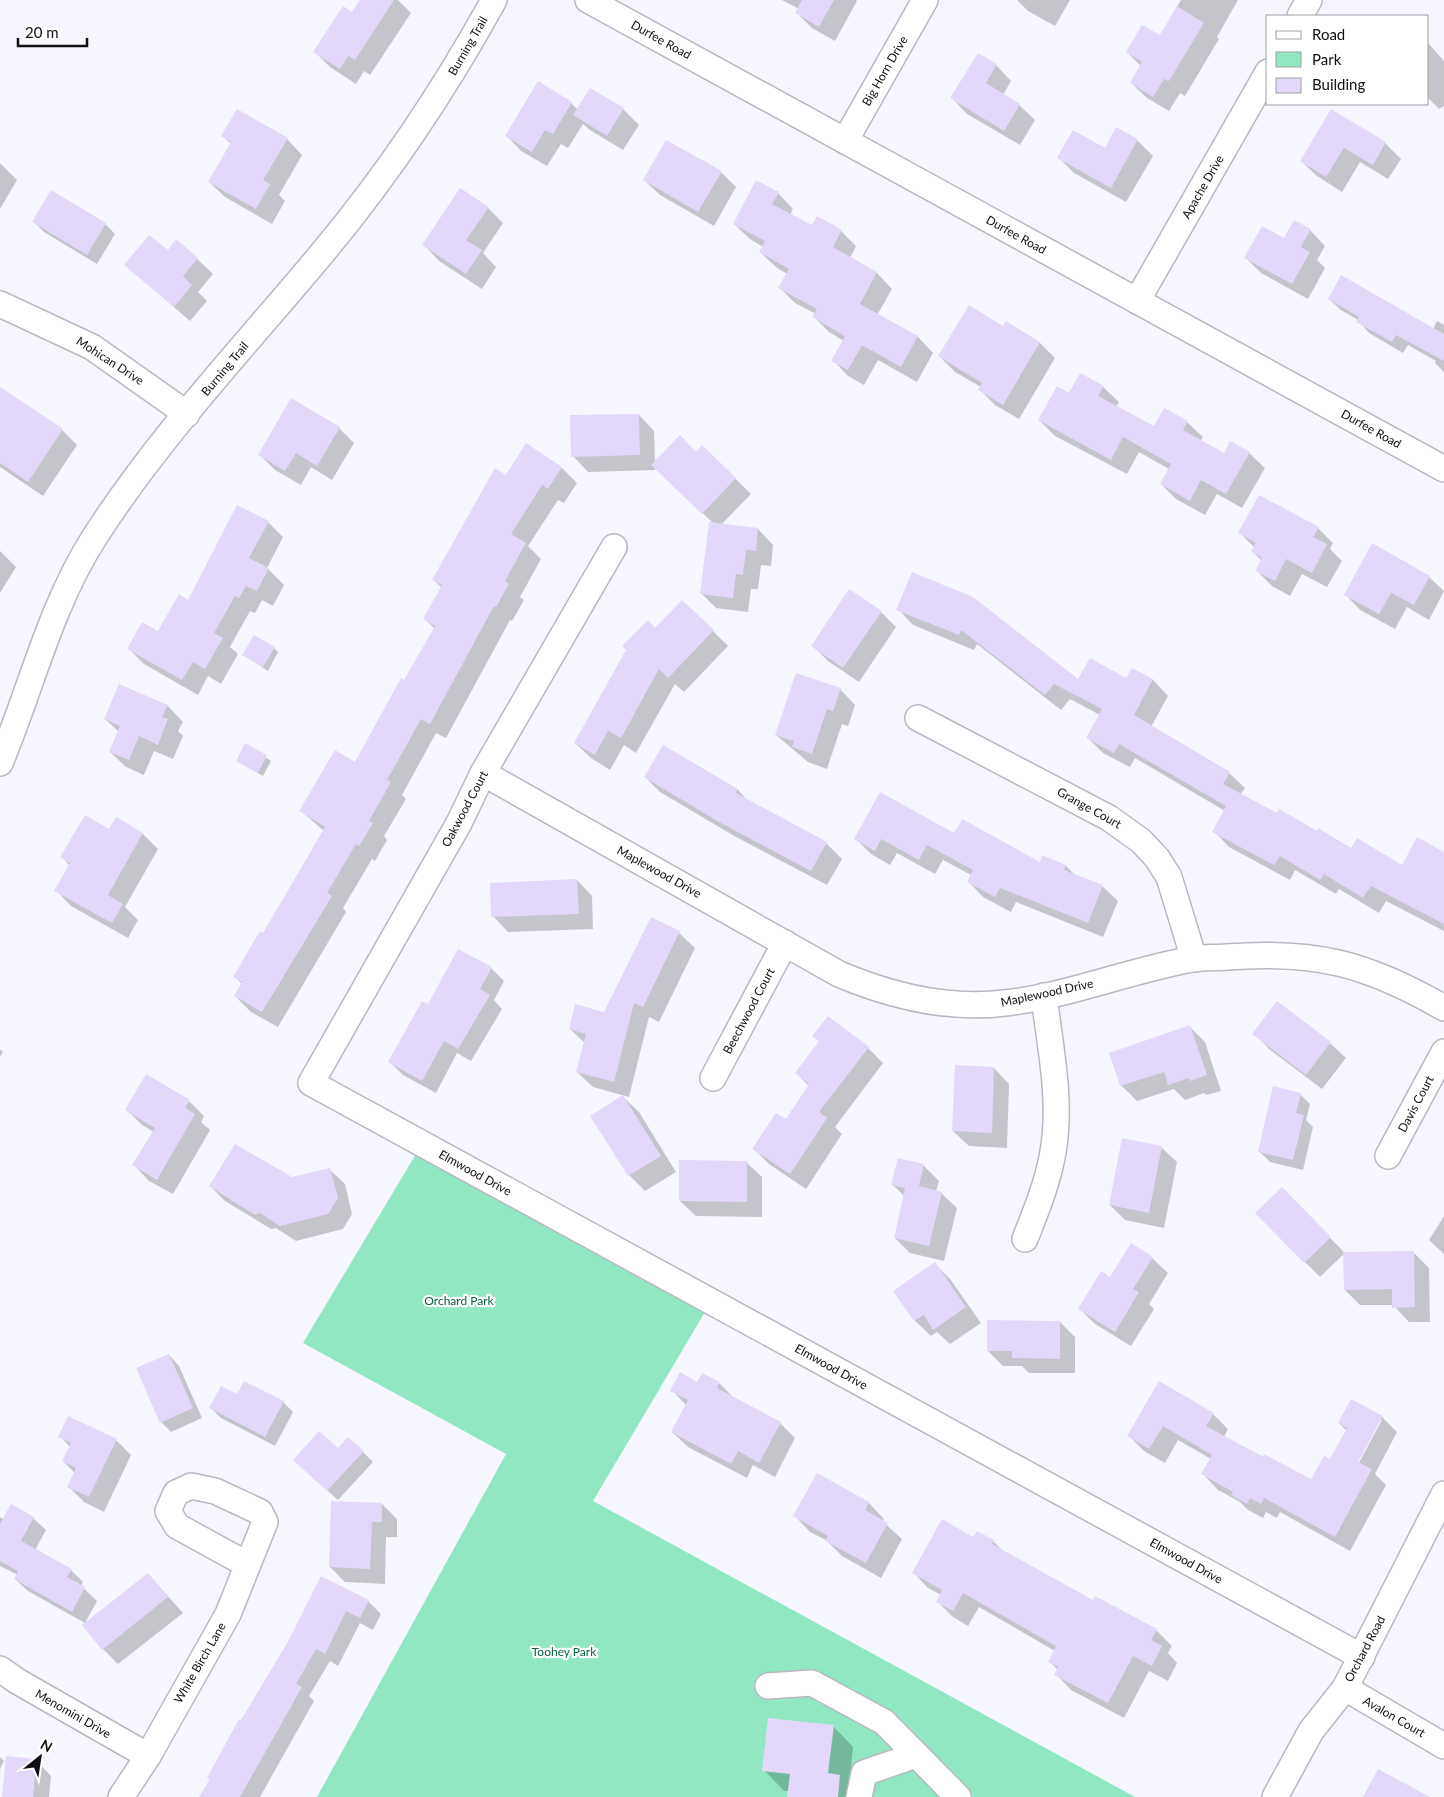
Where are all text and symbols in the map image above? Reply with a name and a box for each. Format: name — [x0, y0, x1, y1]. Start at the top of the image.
street label: Burning Trail — [445, 14, 490, 78]
scale bar — [18, 15, 86, 47]
legend — [1266, 15, 1429, 105]
street label: Durfee Road — [629, 17, 694, 62]
text: 20 m — [25, 23, 59, 41]
text: Road — [1312, 25, 1345, 43]
street label: Big Horn Drive — [858, 33, 911, 108]
text: Park — [1312, 50, 1342, 68]
text: Building — [1312, 75, 1365, 93]
street label: Apache Drive — [1178, 152, 1227, 221]
street label: Durfee Road — [984, 212, 1049, 257]
street label: Mohican Drive — [74, 333, 147, 388]
street label: Burning Trail — [198, 339, 251, 399]
street label: Durfee Road — [1339, 406, 1404, 451]
street label: Oakwood Court — [438, 767, 491, 850]
street label: Grange Court — [1054, 784, 1125, 832]
street label: Maplewood Drive — [614, 842, 704, 901]
street label: Beechwood Court — [720, 964, 778, 1056]
street label: Maplewood Drive — [999, 975, 1094, 1010]
street label: Davis Court — [1394, 1072, 1437, 1135]
street label: Elmwood Drive — [436, 1146, 514, 1199]
park label: Orchard Park — [424, 1293, 495, 1308]
street label: Elmwood Drive — [792, 1340, 870, 1393]
street label: Elmwood Drive — [1147, 1534, 1225, 1587]
street label: Orchard Road — [1341, 1613, 1388, 1684]
street label: White Birch Lane — [170, 1620, 229, 1706]
park label: Toohey Park — [532, 1644, 597, 1659]
street label: Menomini Drive — [33, 1686, 114, 1741]
street label: Avalon Court — [1361, 1693, 1429, 1741]
north arrow — [15, 1732, 65, 1782]
text: N — [38, 1735, 56, 1755]

